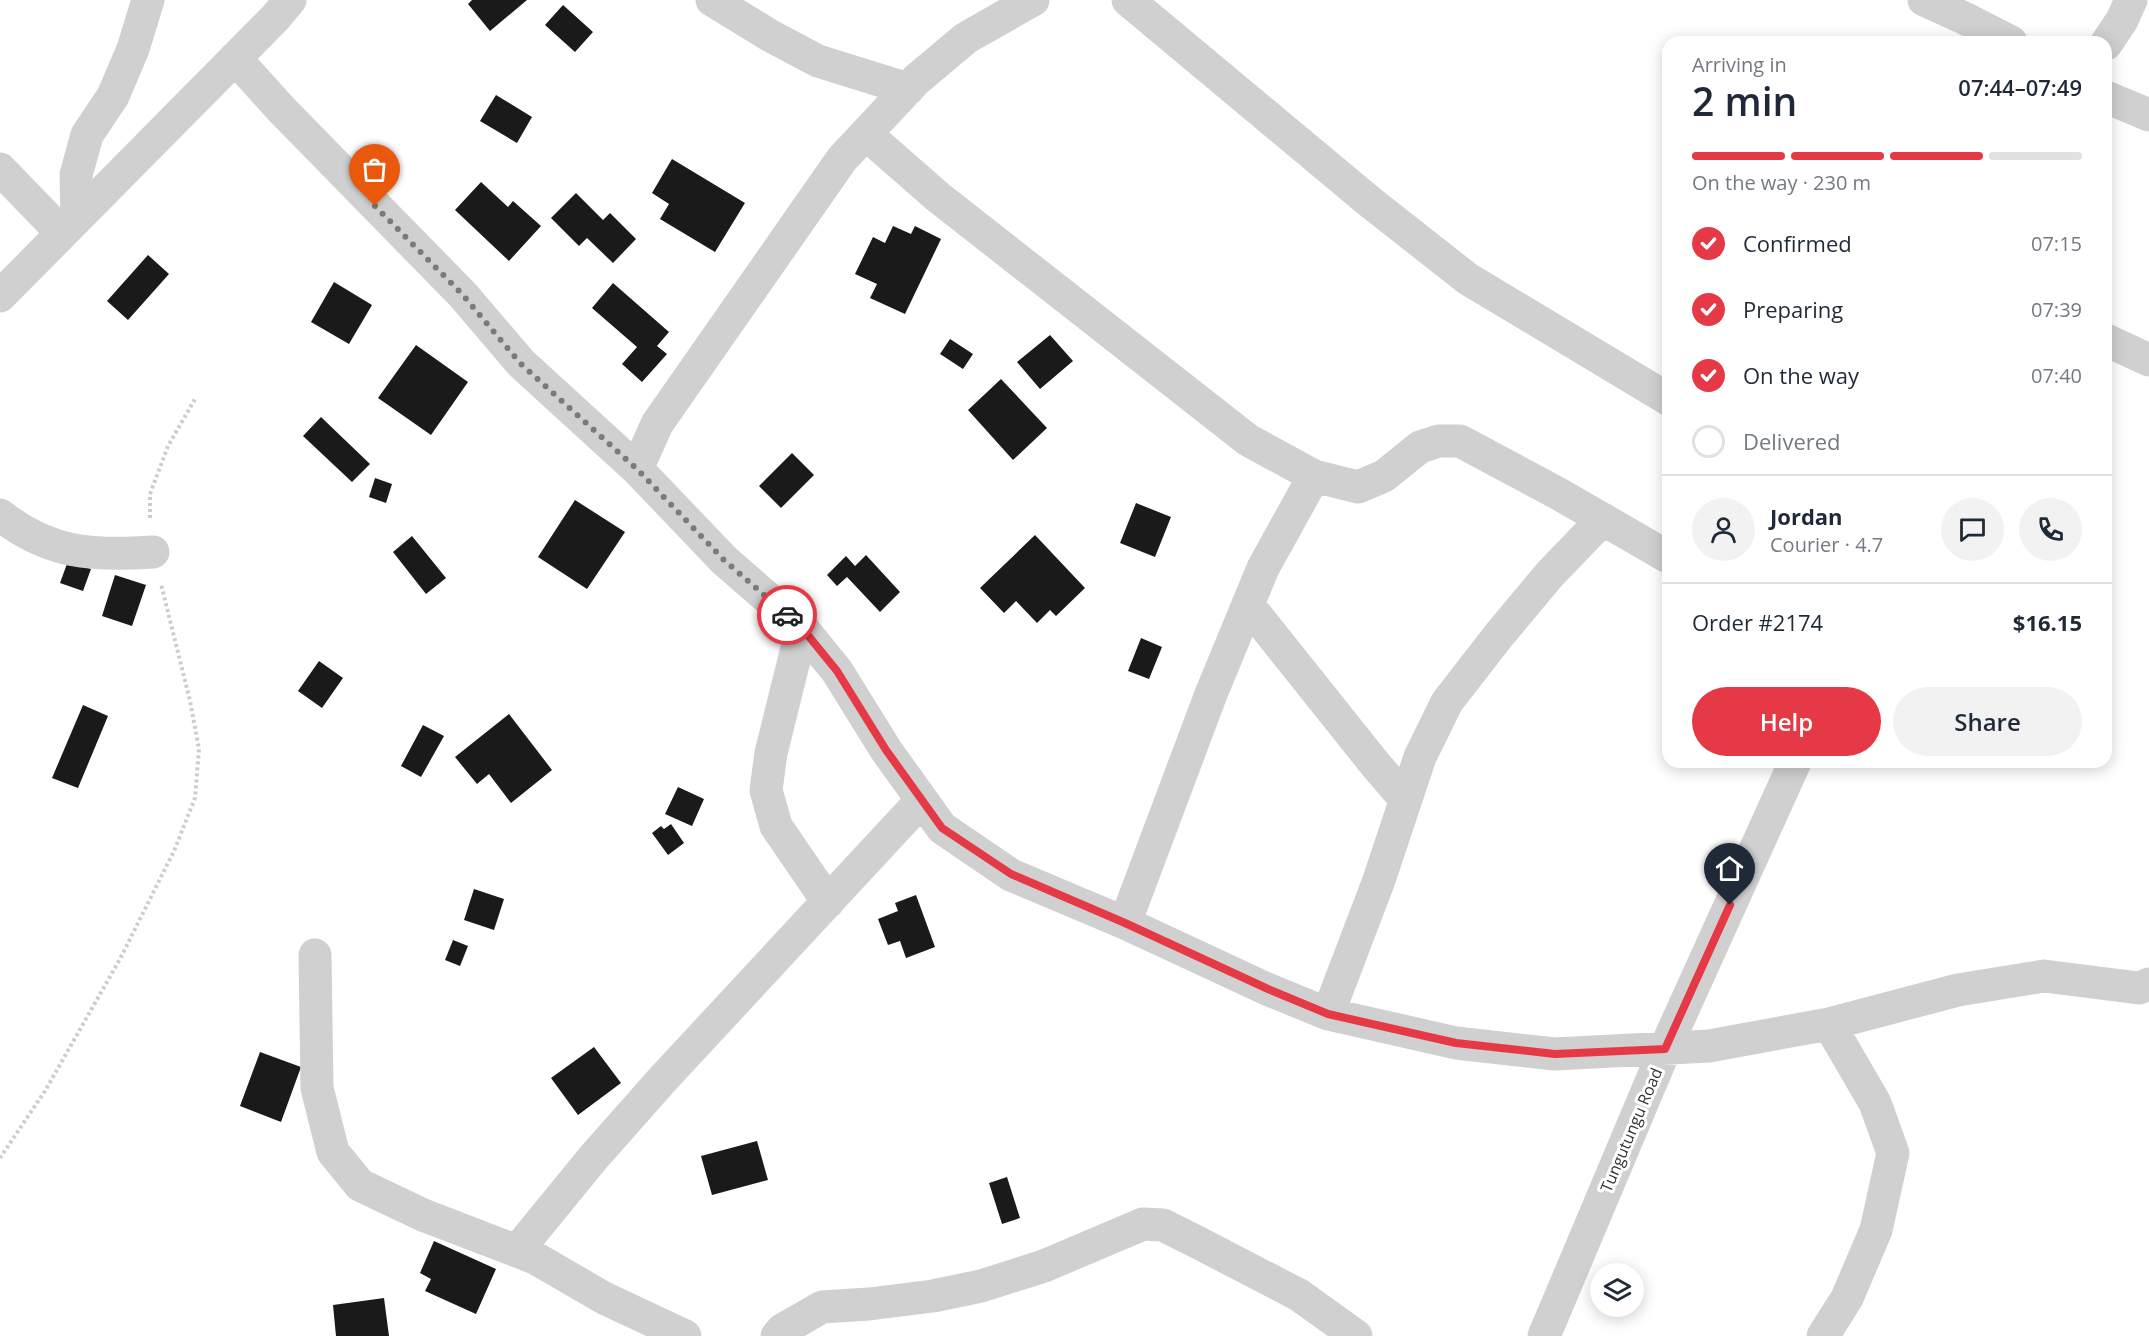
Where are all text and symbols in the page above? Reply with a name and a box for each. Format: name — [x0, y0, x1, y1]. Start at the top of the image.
text: Arriving in — [1692, 51, 1787, 78]
text: 07:44–07:49 — [1958, 72, 2082, 102]
text: 2 min — [1692, 74, 1797, 127]
pin — [349, 144, 400, 206]
icon: bag — [358, 153, 391, 186]
text: On the way · 230 m — [1692, 169, 1871, 196]
icon: check — [1692, 227, 1725, 260]
text: Confirmed — [1743, 228, 1852, 258]
text: 07:15 — [2031, 230, 2082, 257]
icon: check — [1692, 293, 1725, 326]
text: Preparing — [1743, 294, 1843, 324]
text: 07:39 — [2031, 296, 2082, 323]
icon: check — [1692, 359, 1725, 392]
text: On the way — [1743, 360, 1859, 390]
text: 07:40 — [2031, 362, 2082, 389]
text: Delivered — [1743, 426, 1841, 456]
button: person — [1692, 498, 1755, 561]
button: chat — [1941, 498, 2004, 561]
button: phone — [2019, 498, 2082, 561]
text: Jordan — [1770, 501, 1843, 531]
text: Courier · 4.7 — [1770, 531, 1883, 558]
courier — [757, 585, 817, 645]
icon: car — [771, 599, 804, 632]
text: Order #2174 — [1692, 607, 1823, 637]
text: $16.15 — [2013, 607, 2082, 637]
button: Help — [1692, 687, 1881, 756]
button: Share — [1893, 687, 2082, 756]
pin — [1704, 843, 1755, 905]
icon: home — [1713, 852, 1746, 885]
street label: Tungutungu Road — [1595, 1064, 1667, 1196]
map controls — [1590, 1263, 1644, 1317]
button: layers — [1590, 1263, 1644, 1317]

